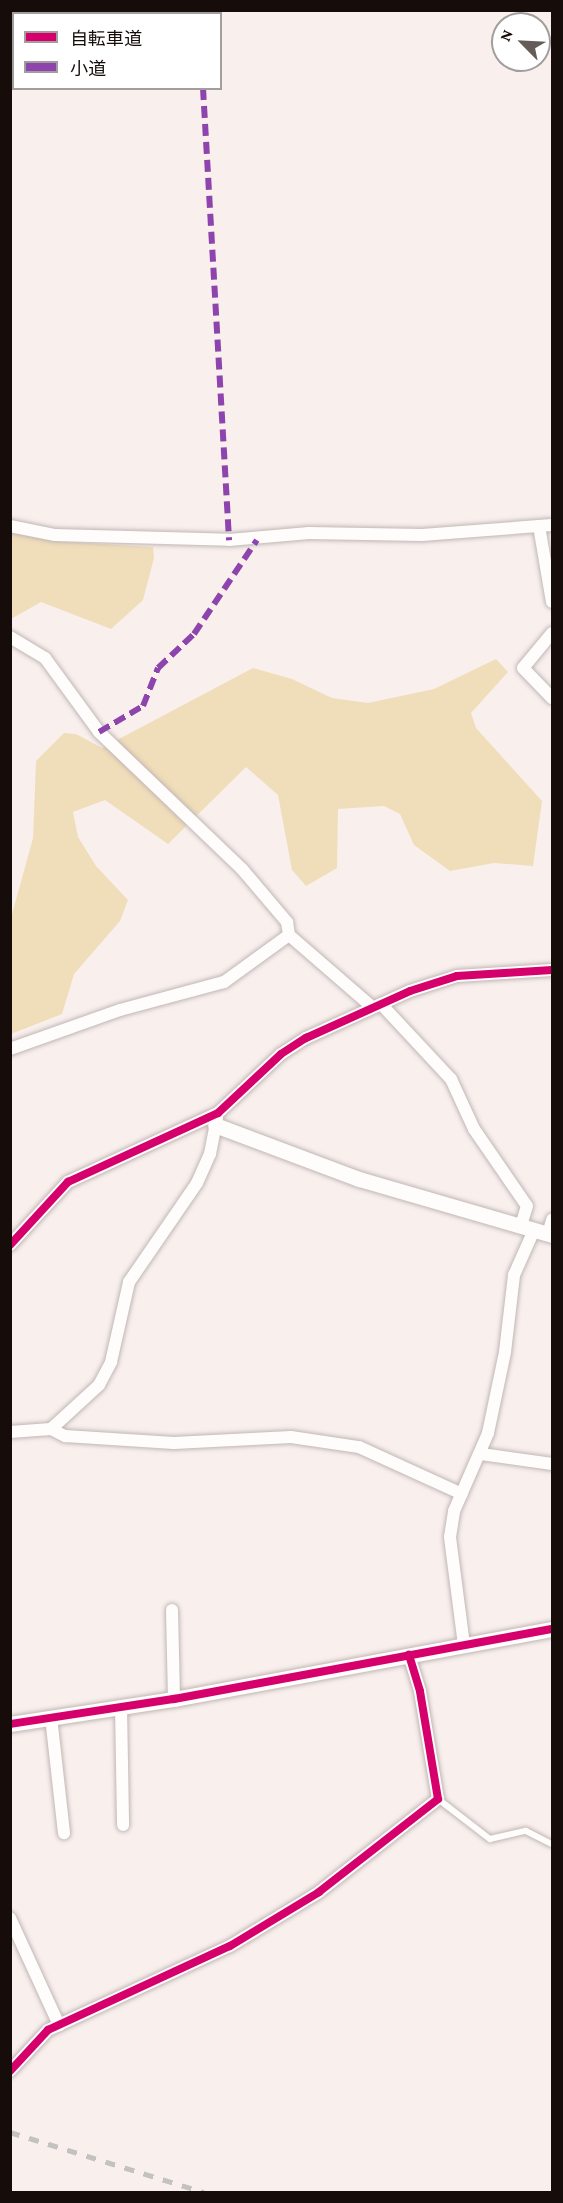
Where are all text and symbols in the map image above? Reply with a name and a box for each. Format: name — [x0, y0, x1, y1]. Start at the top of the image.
legend — [12, 12, 222, 90]
north arrow — [491, 12, 551, 72]
text: N — [496, 27, 516, 44]
text: 自転車道 — [70, 29, 142, 49]
text: 小道 — [70, 59, 106, 79]

